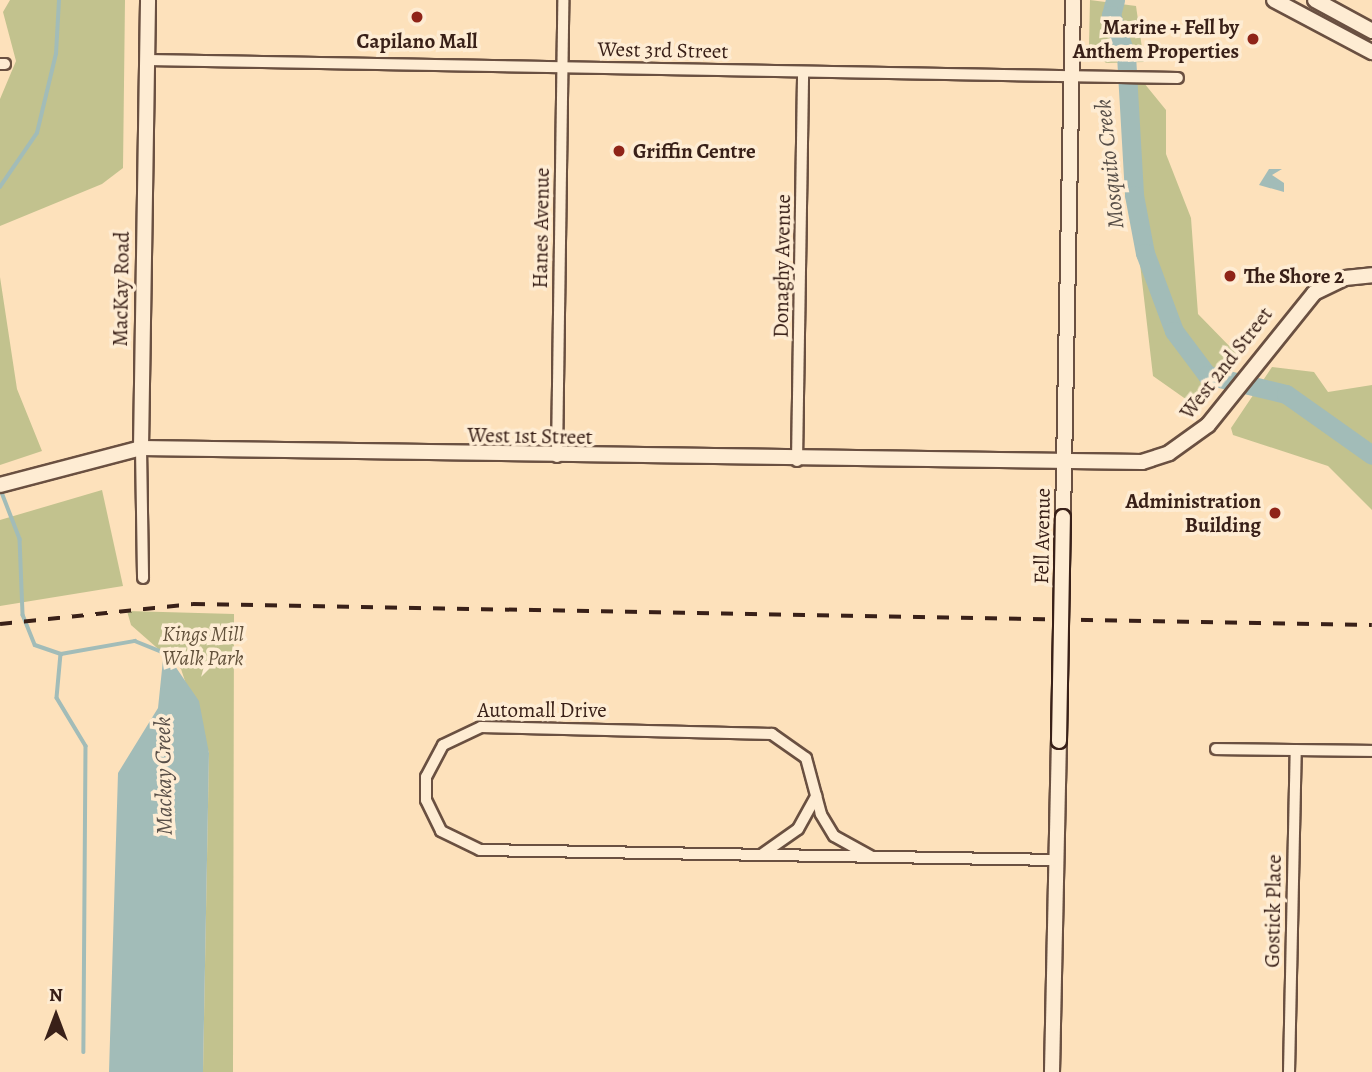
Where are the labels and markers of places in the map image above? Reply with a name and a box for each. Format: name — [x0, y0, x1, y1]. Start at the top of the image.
marker: Capilano Mall — [409, 9, 425, 25]
place label: Marine + Fell by Anthem Properties — [1073, 14, 1239, 64]
place label: Capilano Mall — [356, 28, 478, 54]
marker: Marine + Fell by Anthem Properties — [1245, 31, 1261, 47]
place label: Griffin Centre — [633, 138, 756, 164]
marker: Griffin Centre — [611, 143, 627, 159]
place label: The Shore 2 — [1244, 263, 1344, 289]
marker: The Shore 2 — [1222, 268, 1238, 284]
place label: Administration Building — [1125, 488, 1261, 538]
marker: Administration Building — [1267, 505, 1283, 521]

